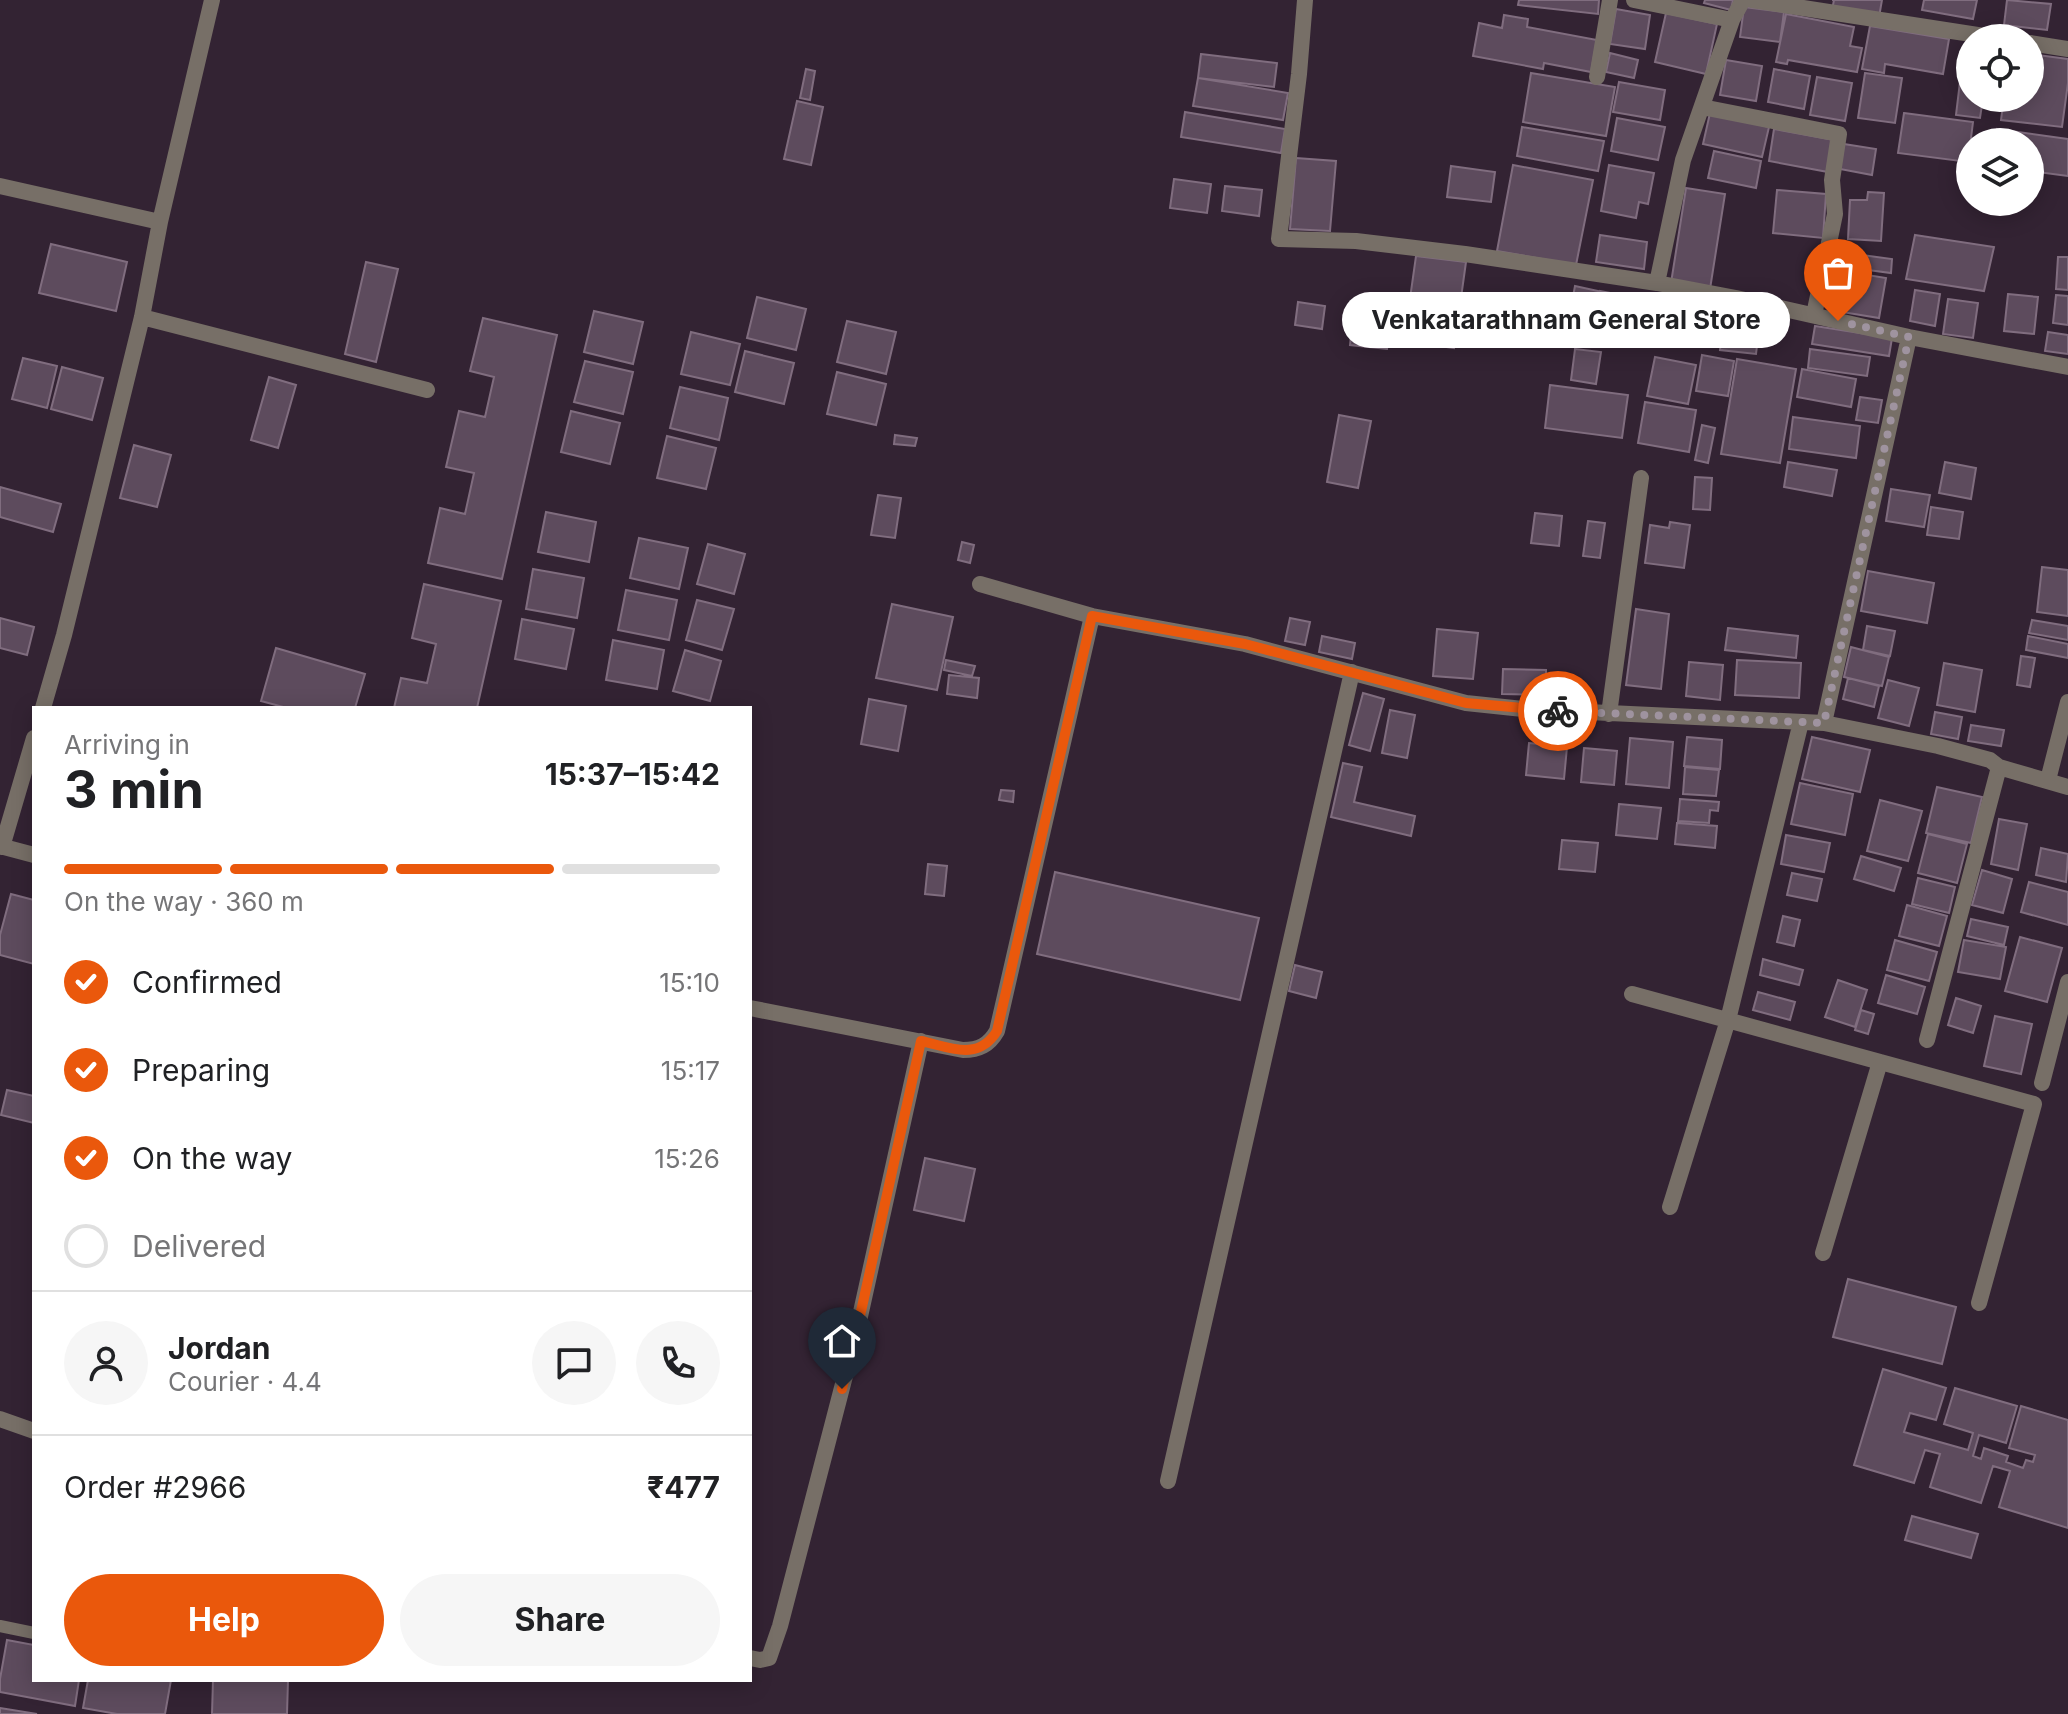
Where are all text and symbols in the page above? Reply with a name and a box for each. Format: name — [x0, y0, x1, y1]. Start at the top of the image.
map controls — [1956, 24, 2044, 216]
button: locate — [1956, 24, 2044, 112]
button: layers — [1956, 128, 2044, 216]
pin — [1804, 239, 1872, 321]
icon: bag — [1816, 251, 1860, 295]
callout: Venkatarathnam General Store — [1342, 293, 1790, 349]
text: Venkatarathnam General Store — [1371, 304, 1761, 335]
courier — [1518, 671, 1598, 751]
icon: bike — [1536, 689, 1580, 733]
text: Arriving in — [64, 729, 190, 760]
text: 15:37–15:42 — [545, 756, 720, 792]
text: 3 min — [64, 758, 204, 821]
text: On the way · 360 m — [64, 886, 304, 917]
icon: check — [64, 960, 108, 1004]
text: Confirmed — [132, 964, 282, 1000]
text: 15:10 — [659, 967, 720, 998]
icon: check — [64, 1048, 108, 1092]
text: Preparing — [132, 1052, 270, 1088]
text: 15:17 — [661, 1055, 720, 1086]
icon: check — [64, 1136, 108, 1180]
text: On the way — [132, 1140, 292, 1176]
text: 15:26 — [654, 1143, 720, 1174]
text: Delivered — [132, 1228, 266, 1264]
pin — [808, 1307, 876, 1389]
icon: home — [820, 1319, 864, 1363]
button: person — [64, 1321, 148, 1405]
button: chat — [532, 1321, 616, 1405]
button: phone — [636, 1321, 720, 1405]
text: Jordan — [168, 1330, 270, 1366]
text: Courier · 4.4 — [168, 1366, 322, 1397]
text: Order #2966 — [64, 1469, 246, 1505]
text: ₹477 — [647, 1469, 720, 1505]
button: Help — [64, 1574, 384, 1666]
button: Share — [400, 1574, 720, 1666]

